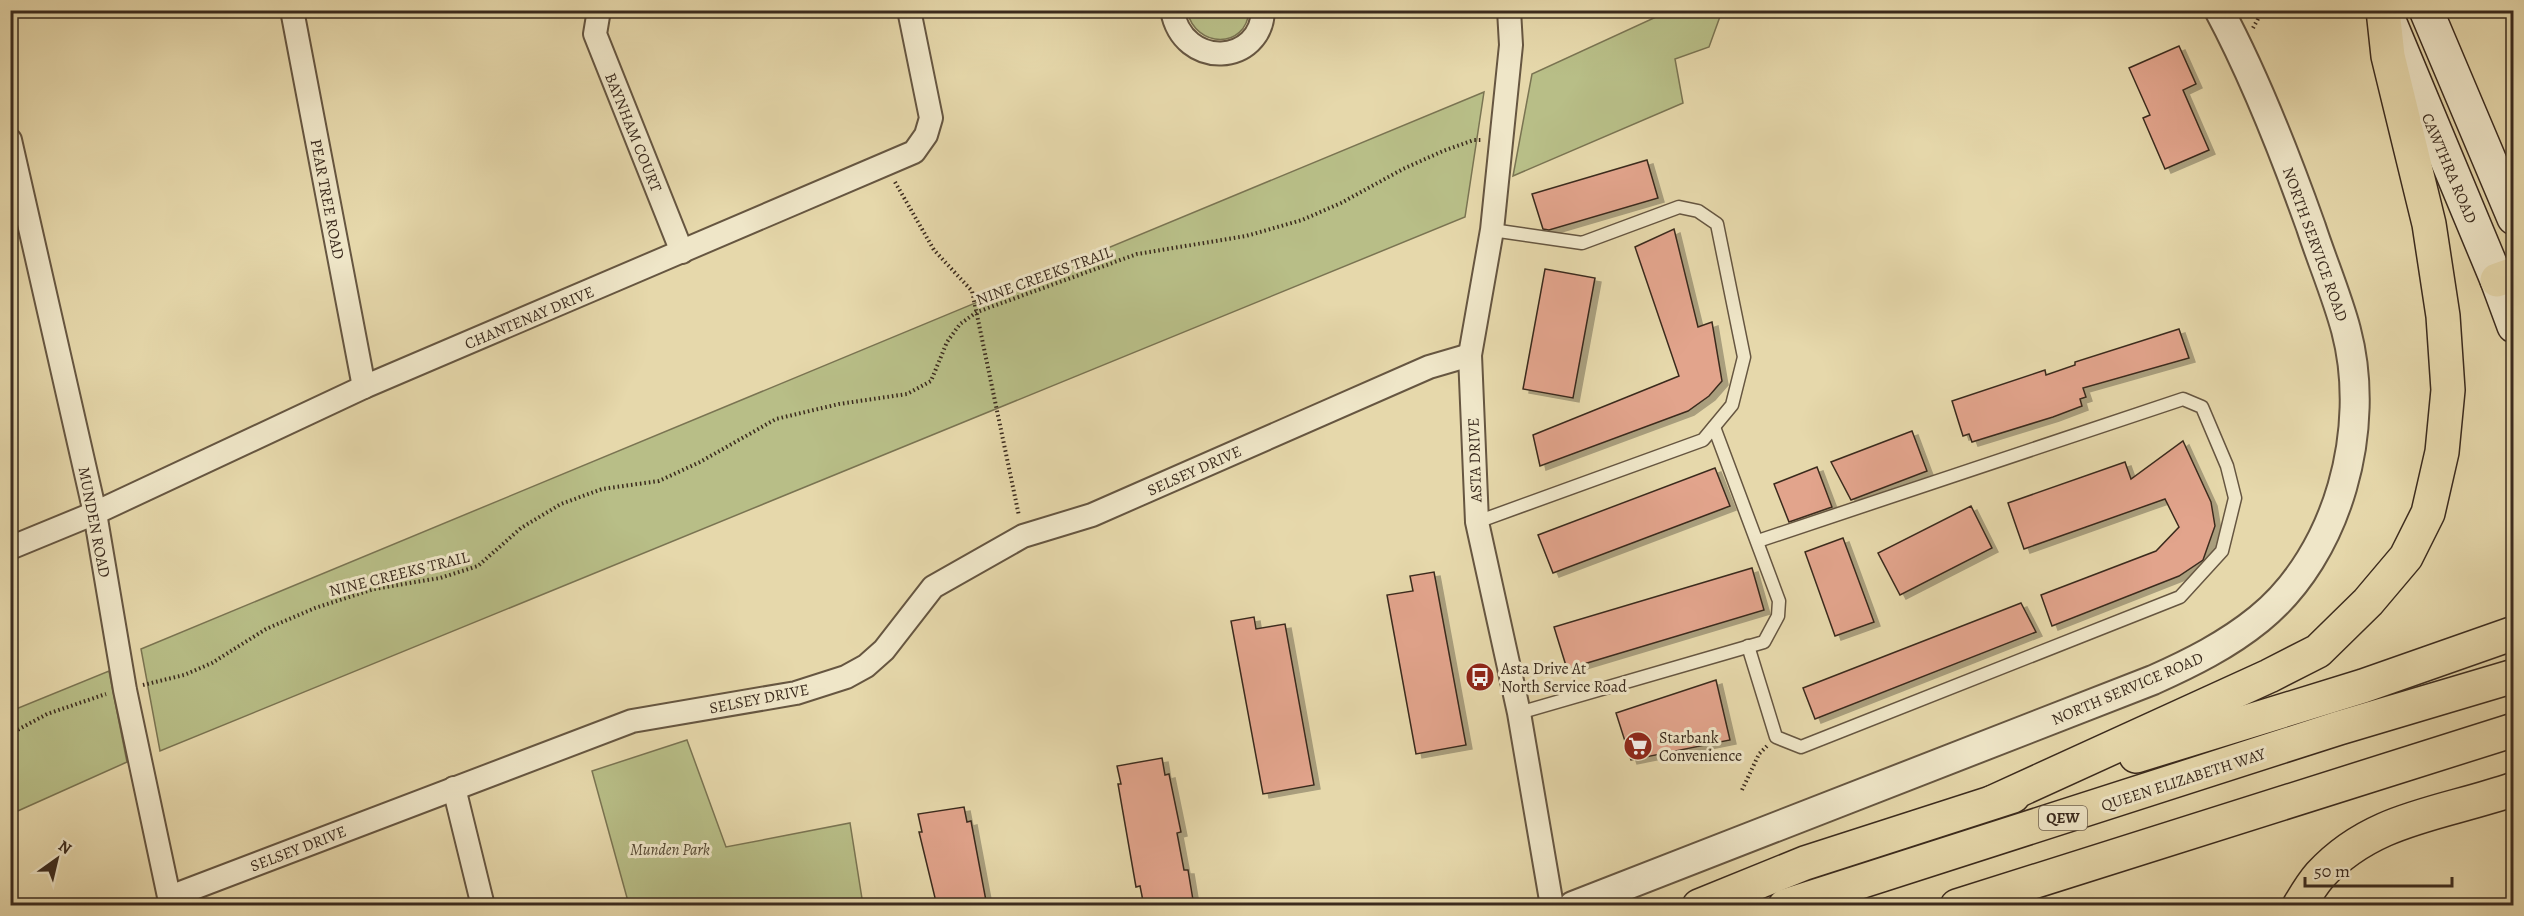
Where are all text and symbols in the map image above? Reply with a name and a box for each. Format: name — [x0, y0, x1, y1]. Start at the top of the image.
street label: BAYNHAM COURT — [599, 70, 667, 195]
street label: CAWTHRA ROAD — [2416, 110, 2482, 227]
street label: PEAR TREE ROAD — [305, 137, 349, 261]
street label: NORTH SERVICE ROAD — [2277, 164, 2353, 325]
street label: NINE CREEKS TRAIL — [973, 241, 1116, 311]
street label: CHANTENAY DRIVE — [461, 281, 597, 355]
street label: ASTA DRIVE — [1463, 417, 1488, 504]
street label: SELSEY DRIVE — [1144, 440, 1245, 502]
street label: MUNDEN ROAD — [72, 465, 116, 579]
street label: NINE CREEKS TRAIL — [327, 546, 472, 602]
street label: NORTH SERVICE ROAD — [2048, 647, 2207, 731]
place label: Asta Drive At North Service Road — [1500, 658, 1627, 698]
bus stop icon: Asta Drive At North Service Road — [1464, 661, 1496, 693]
street label: SELSEY DRIVE — [707, 679, 811, 719]
place label: Starbank Convenience — [1659, 727, 1742, 767]
supermarket icon: Starbank Convenience — [1622, 730, 1654, 762]
street label: QUEEN ELIZABETH WAY — [2098, 743, 2269, 817]
road number: QEW — [2039, 806, 2087, 830]
street label: SELSEY DRIVE — [247, 821, 350, 877]
north arrow — [27, 829, 87, 889]
text: N — [54, 835, 76, 860]
park label: Munden Park — [630, 839, 710, 861]
scale bar — [2305, 850, 2452, 888]
text: 50 m — [2314, 859, 2350, 883]

